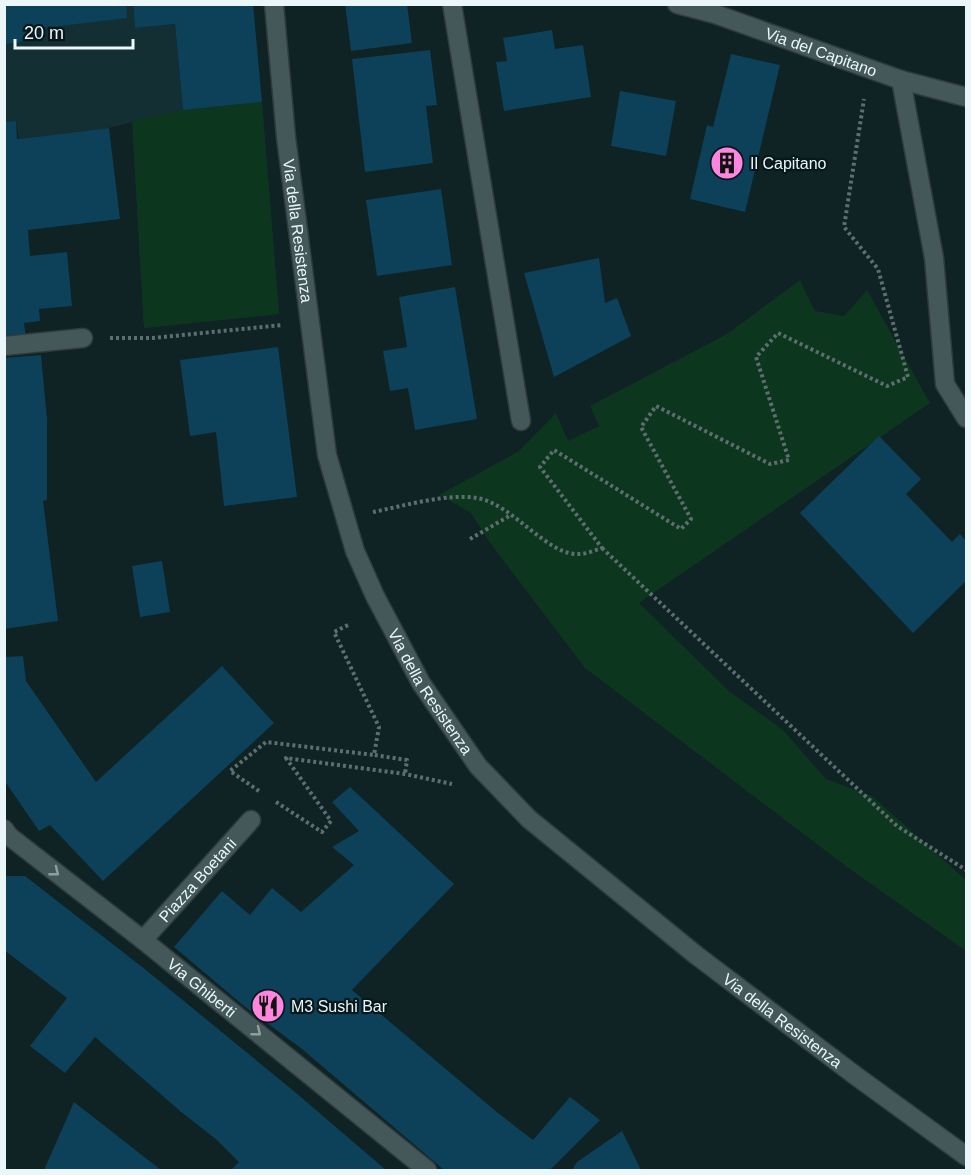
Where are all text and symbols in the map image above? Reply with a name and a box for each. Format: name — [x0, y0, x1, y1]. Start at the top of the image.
scale bar — [15, 12, 134, 50]
text: 20 m — [24, 23, 64, 43]
street label: Via del Capitano — [763, 25, 879, 80]
building icon: Il Capitano — [709, 145, 745, 181]
place label: Il Capitano — [750, 155, 827, 172]
street label: Via della Resistenza — [280, 158, 315, 304]
street label: Via della Resistenza — [385, 626, 476, 758]
street label: Piazza Boetani — [156, 835, 240, 926]
one-way arrow — [49, 864, 60, 875]
street label: Via Ghiberti — [164, 955, 239, 1021]
street label: Via della Resistenza — [719, 970, 845, 1071]
restaurant icon: M3 Sushi Bar — [250, 988, 286, 1024]
place label: M3 Sushi Bar — [291, 998, 388, 1015]
one-way arrow — [250, 1025, 261, 1036]

